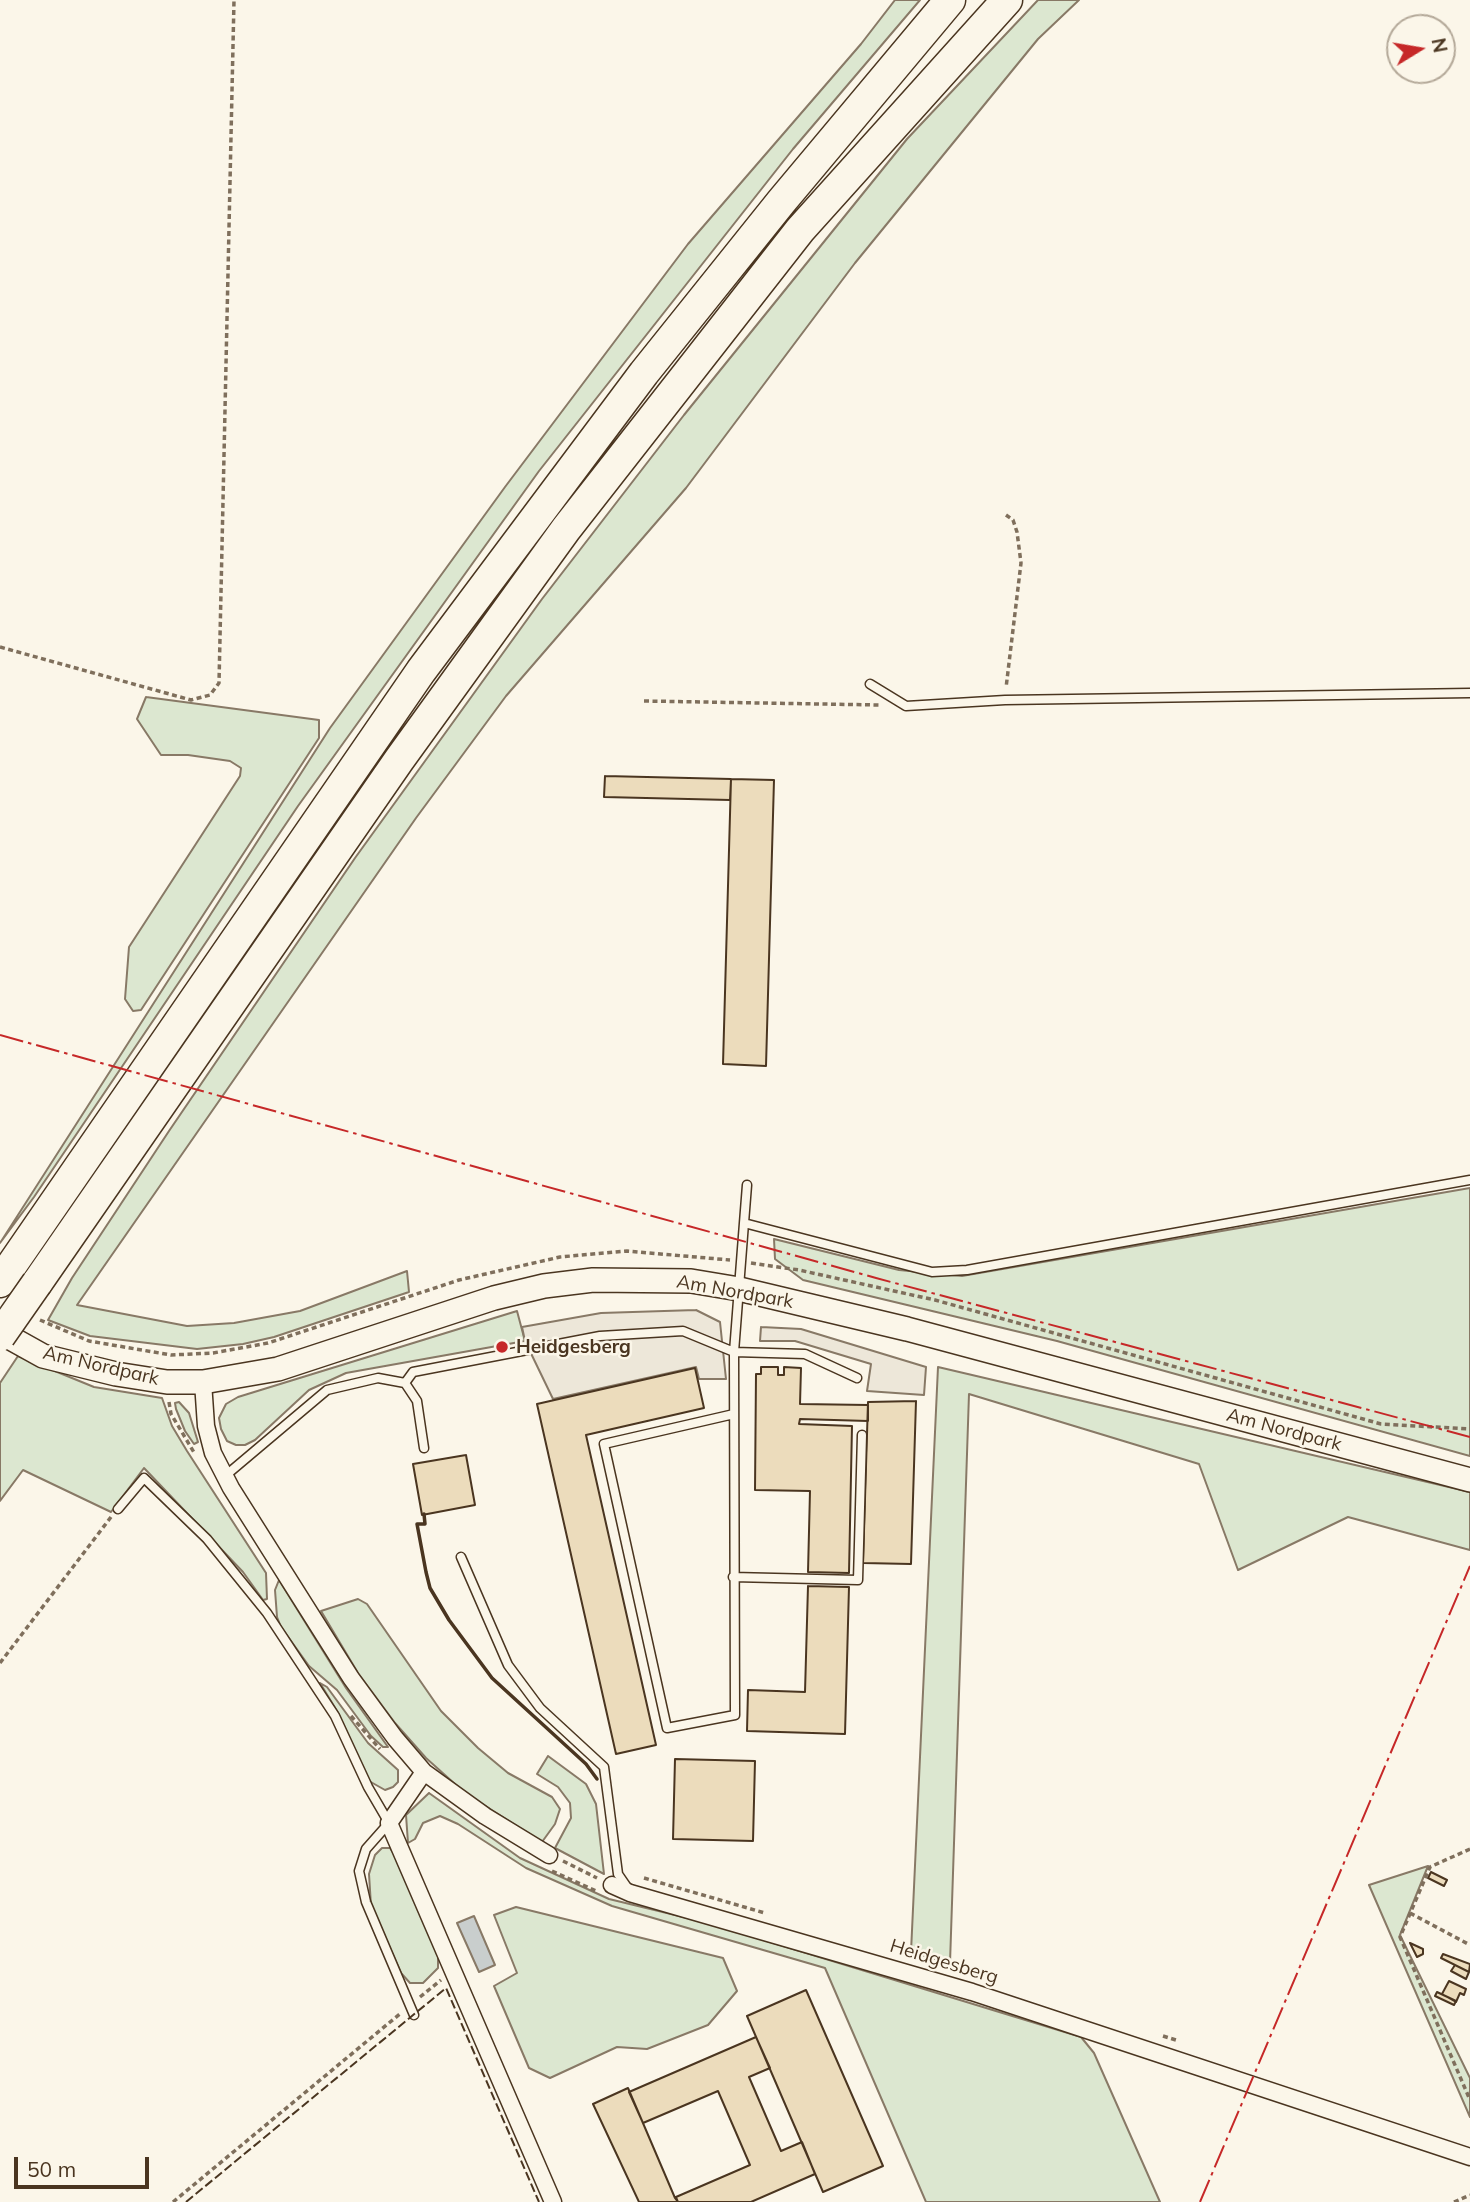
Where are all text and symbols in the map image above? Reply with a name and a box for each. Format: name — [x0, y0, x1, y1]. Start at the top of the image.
north arrow — [1386, 14, 1456, 84]
text: N — [1427, 36, 1453, 55]
street label: Am Nordpark — [675, 1271, 795, 1313]
place label: Heidgesberg — [516, 1336, 631, 1358]
marker: Heidgesberg — [494, 1339, 510, 1355]
street label: Am Nordpark — [41, 1342, 161, 1390]
street label: Am Nordpark — [1224, 1404, 1344, 1456]
street label: Heidgesberg — [887, 1935, 1001, 1989]
scale bar — [18, 2142, 152, 2186]
text: 50 m — [27, 2156, 76, 2182]

